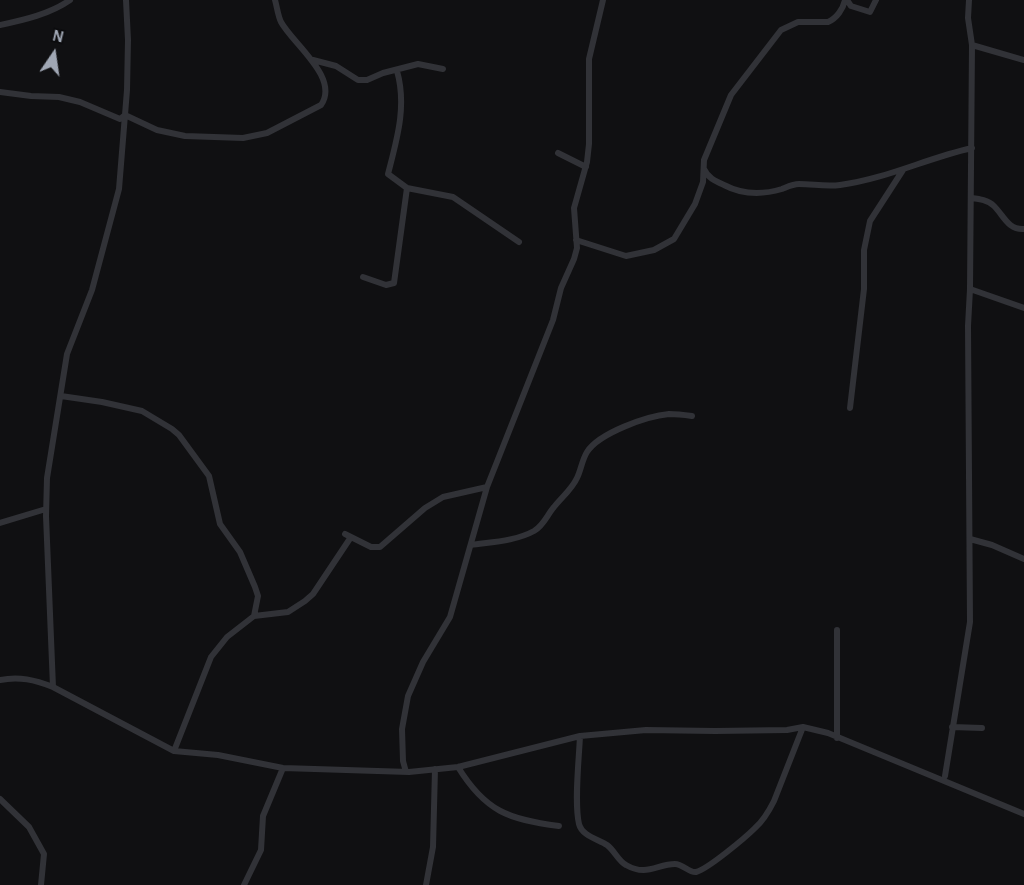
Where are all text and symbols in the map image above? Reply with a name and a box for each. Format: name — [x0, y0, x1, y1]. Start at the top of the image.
north arrow — [24, 24, 84, 84]
text: N — [51, 27, 65, 46]

